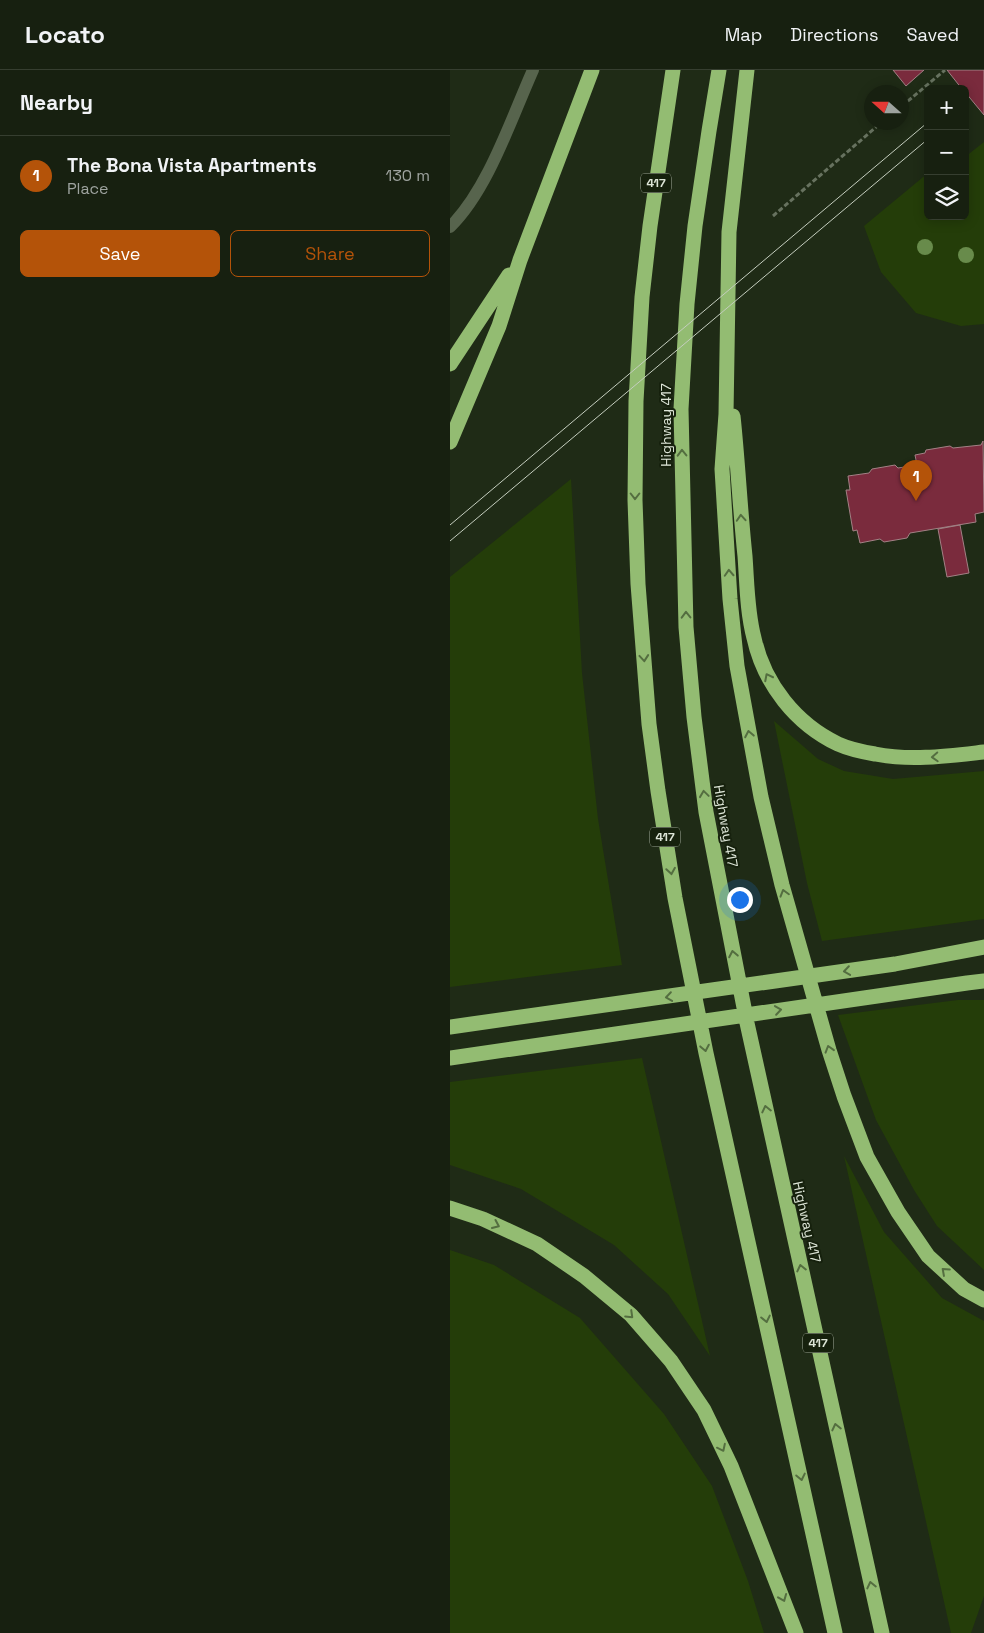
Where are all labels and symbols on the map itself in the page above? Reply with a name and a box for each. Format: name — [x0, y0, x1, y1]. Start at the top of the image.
north arrow — [864, 85, 909, 130]
road number: 417 — [641, 174, 671, 192]
street label: Highway 417 — [657, 383, 675, 467]
one-way arrow — [677, 448, 687, 456]
pin: 1 — [900, 460, 932, 501]
one-way arrow — [630, 492, 640, 500]
one-way arrow — [736, 514, 747, 522]
one-way arrow — [723, 569, 734, 577]
one-way arrow — [681, 611, 691, 618]
one-way arrow — [638, 654, 649, 662]
one-way arrow — [764, 673, 774, 682]
one-way arrow — [745, 730, 755, 739]
one-way arrow — [931, 751, 939, 762]
street label: Highway 417 — [710, 783, 742, 869]
one-way arrow — [699, 790, 710, 798]
road number: 417 — [650, 828, 680, 846]
one-way arrow — [665, 867, 675, 875]
your location — [727, 887, 753, 913]
one-way arrow — [780, 889, 790, 897]
one-way arrow — [728, 950, 738, 958]
one-way arrow — [843, 965, 851, 975]
one-way arrow — [665, 991, 673, 1001]
one-way arrow — [774, 1006, 783, 1016]
one-way arrow — [700, 1043, 710, 1052]
one-way arrow — [824, 1046, 834, 1054]
one-way arrow — [761, 1105, 772, 1114]
street label: Highway 417 — [789, 1179, 825, 1265]
one-way arrow — [491, 1219, 500, 1229]
one-way arrow — [796, 1264, 807, 1273]
one-way arrow — [941, 1268, 950, 1277]
one-way arrow — [624, 1309, 633, 1318]
one-way arrow — [760, 1314, 771, 1323]
road number: 417 — [803, 1334, 833, 1352]
one-way arrow — [831, 1422, 842, 1431]
one-way arrow — [716, 1442, 726, 1451]
one-way arrow — [795, 1473, 806, 1482]
one-way arrow — [866, 1581, 877, 1590]
one-way arrow — [776, 1593, 787, 1602]

